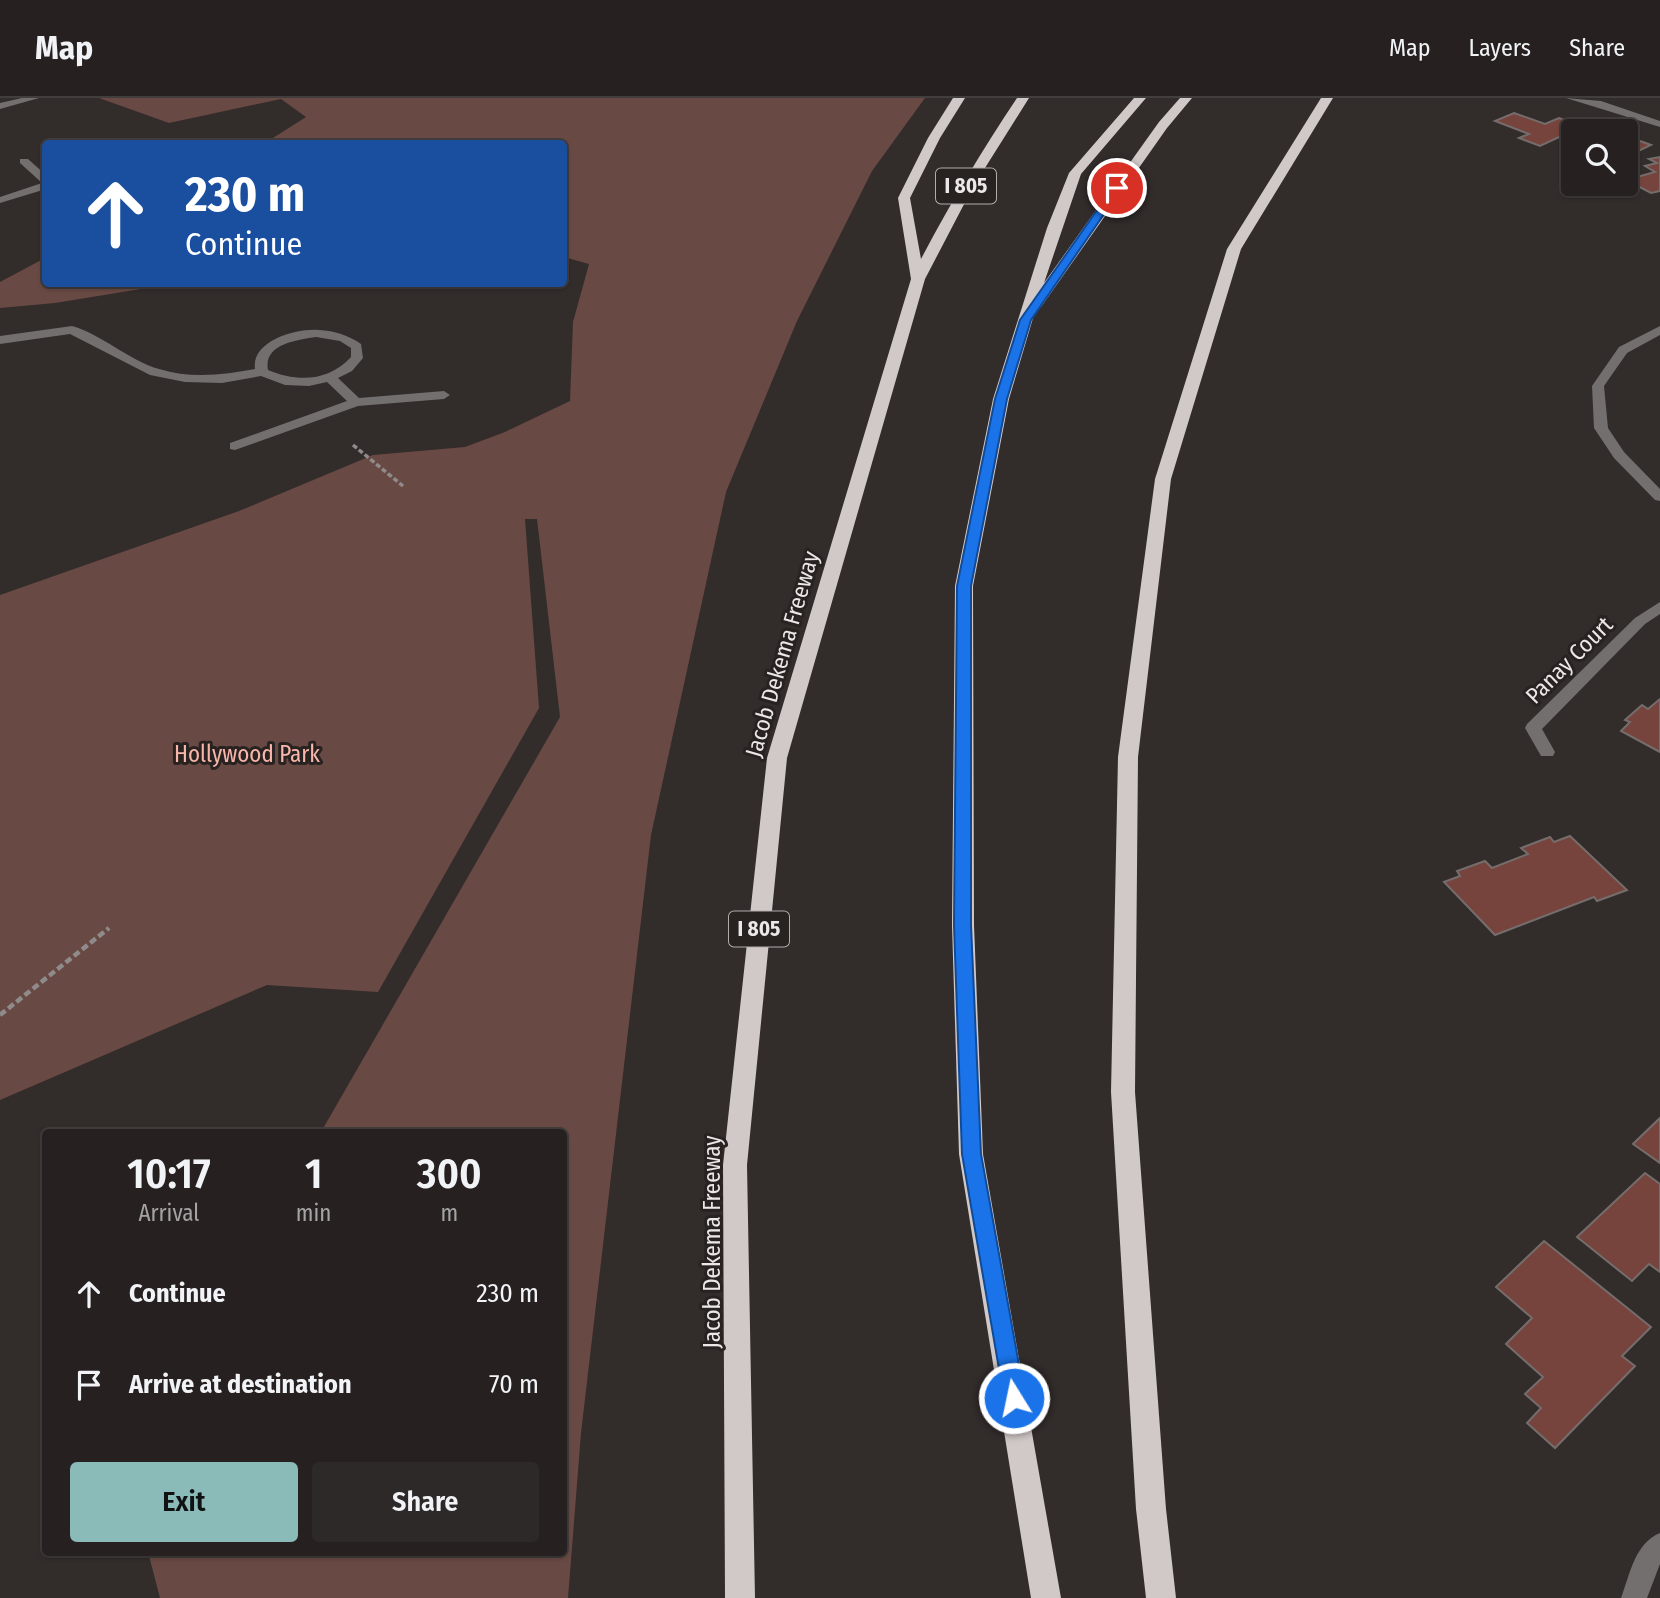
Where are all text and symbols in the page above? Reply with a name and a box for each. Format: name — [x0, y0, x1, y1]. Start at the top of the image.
text: Map — [35, 28, 93, 68]
text: Map — [1389, 34, 1431, 62]
text: Layers — [1469, 34, 1531, 62]
text: Share — [1569, 34, 1625, 62]
map controls — [1561, 119, 1638, 196]
button: search — [1561, 119, 1638, 196]
pin — [1087, 158, 1147, 218]
text: 230 m — [185, 165, 305, 224]
icon: ahead — [70, 168, 161, 259]
road number: I 805 — [936, 168, 996, 204]
icon: arrive — [1098, 169, 1136, 207]
text: Continue — [185, 225, 302, 263]
street label: Jacob Dekema Freeway — [739, 547, 825, 760]
street label: Panay Court — [1520, 610, 1619, 709]
park label: Hollywood Park — [174, 740, 320, 768]
road number: I 805 — [729, 912, 789, 946]
street label: Jacob Dekema Freeway — [698, 1135, 726, 1348]
text: 10:17 — [127, 1149, 211, 1199]
text: 1 — [305, 1149, 322, 1199]
text: 300 — [417, 1149, 482, 1199]
text: Arrival — [138, 1199, 199, 1227]
text: min — [296, 1199, 331, 1227]
text: m — [440, 1199, 458, 1227]
icon: ahead — [70, 1275, 108, 1313]
text: Continue — [129, 1278, 226, 1309]
text: 230 m — [476, 1278, 539, 1309]
position arrow — [977, 1361, 1051, 1435]
icon: arrive — [70, 1366, 108, 1404]
text: Arrive at destination — [129, 1369, 352, 1400]
text: 70 m — [489, 1369, 539, 1400]
button: Exit — [70, 1462, 298, 1542]
button: Share — [312, 1462, 539, 1542]

